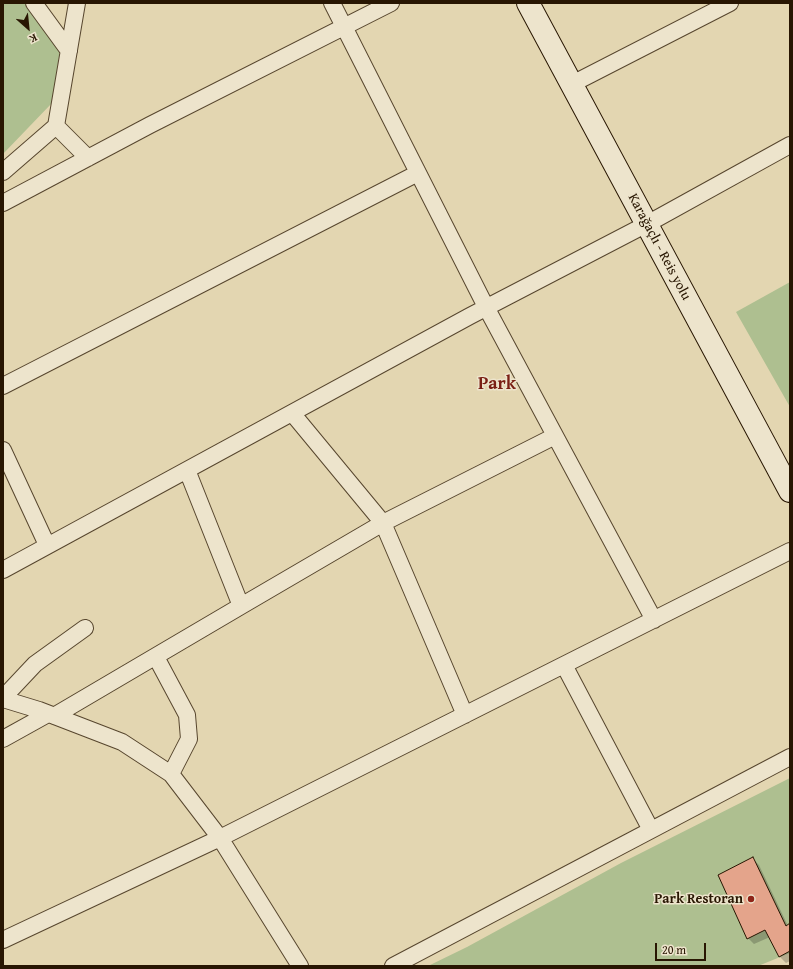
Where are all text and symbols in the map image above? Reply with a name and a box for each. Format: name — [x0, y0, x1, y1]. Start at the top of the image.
north arrow — [8, 8, 48, 48]
text: K — [27, 30, 40, 47]
street label: Karağaçlı - Reis yolu — [624, 191, 694, 303]
district label: Park — [478, 373, 516, 395]
place label: Park Restoran — [654, 891, 743, 907]
marker: Park Restoran — [746, 894, 756, 904]
scale bar — [657, 935, 708, 961]
text: 20 m — [662, 941, 686, 958]

